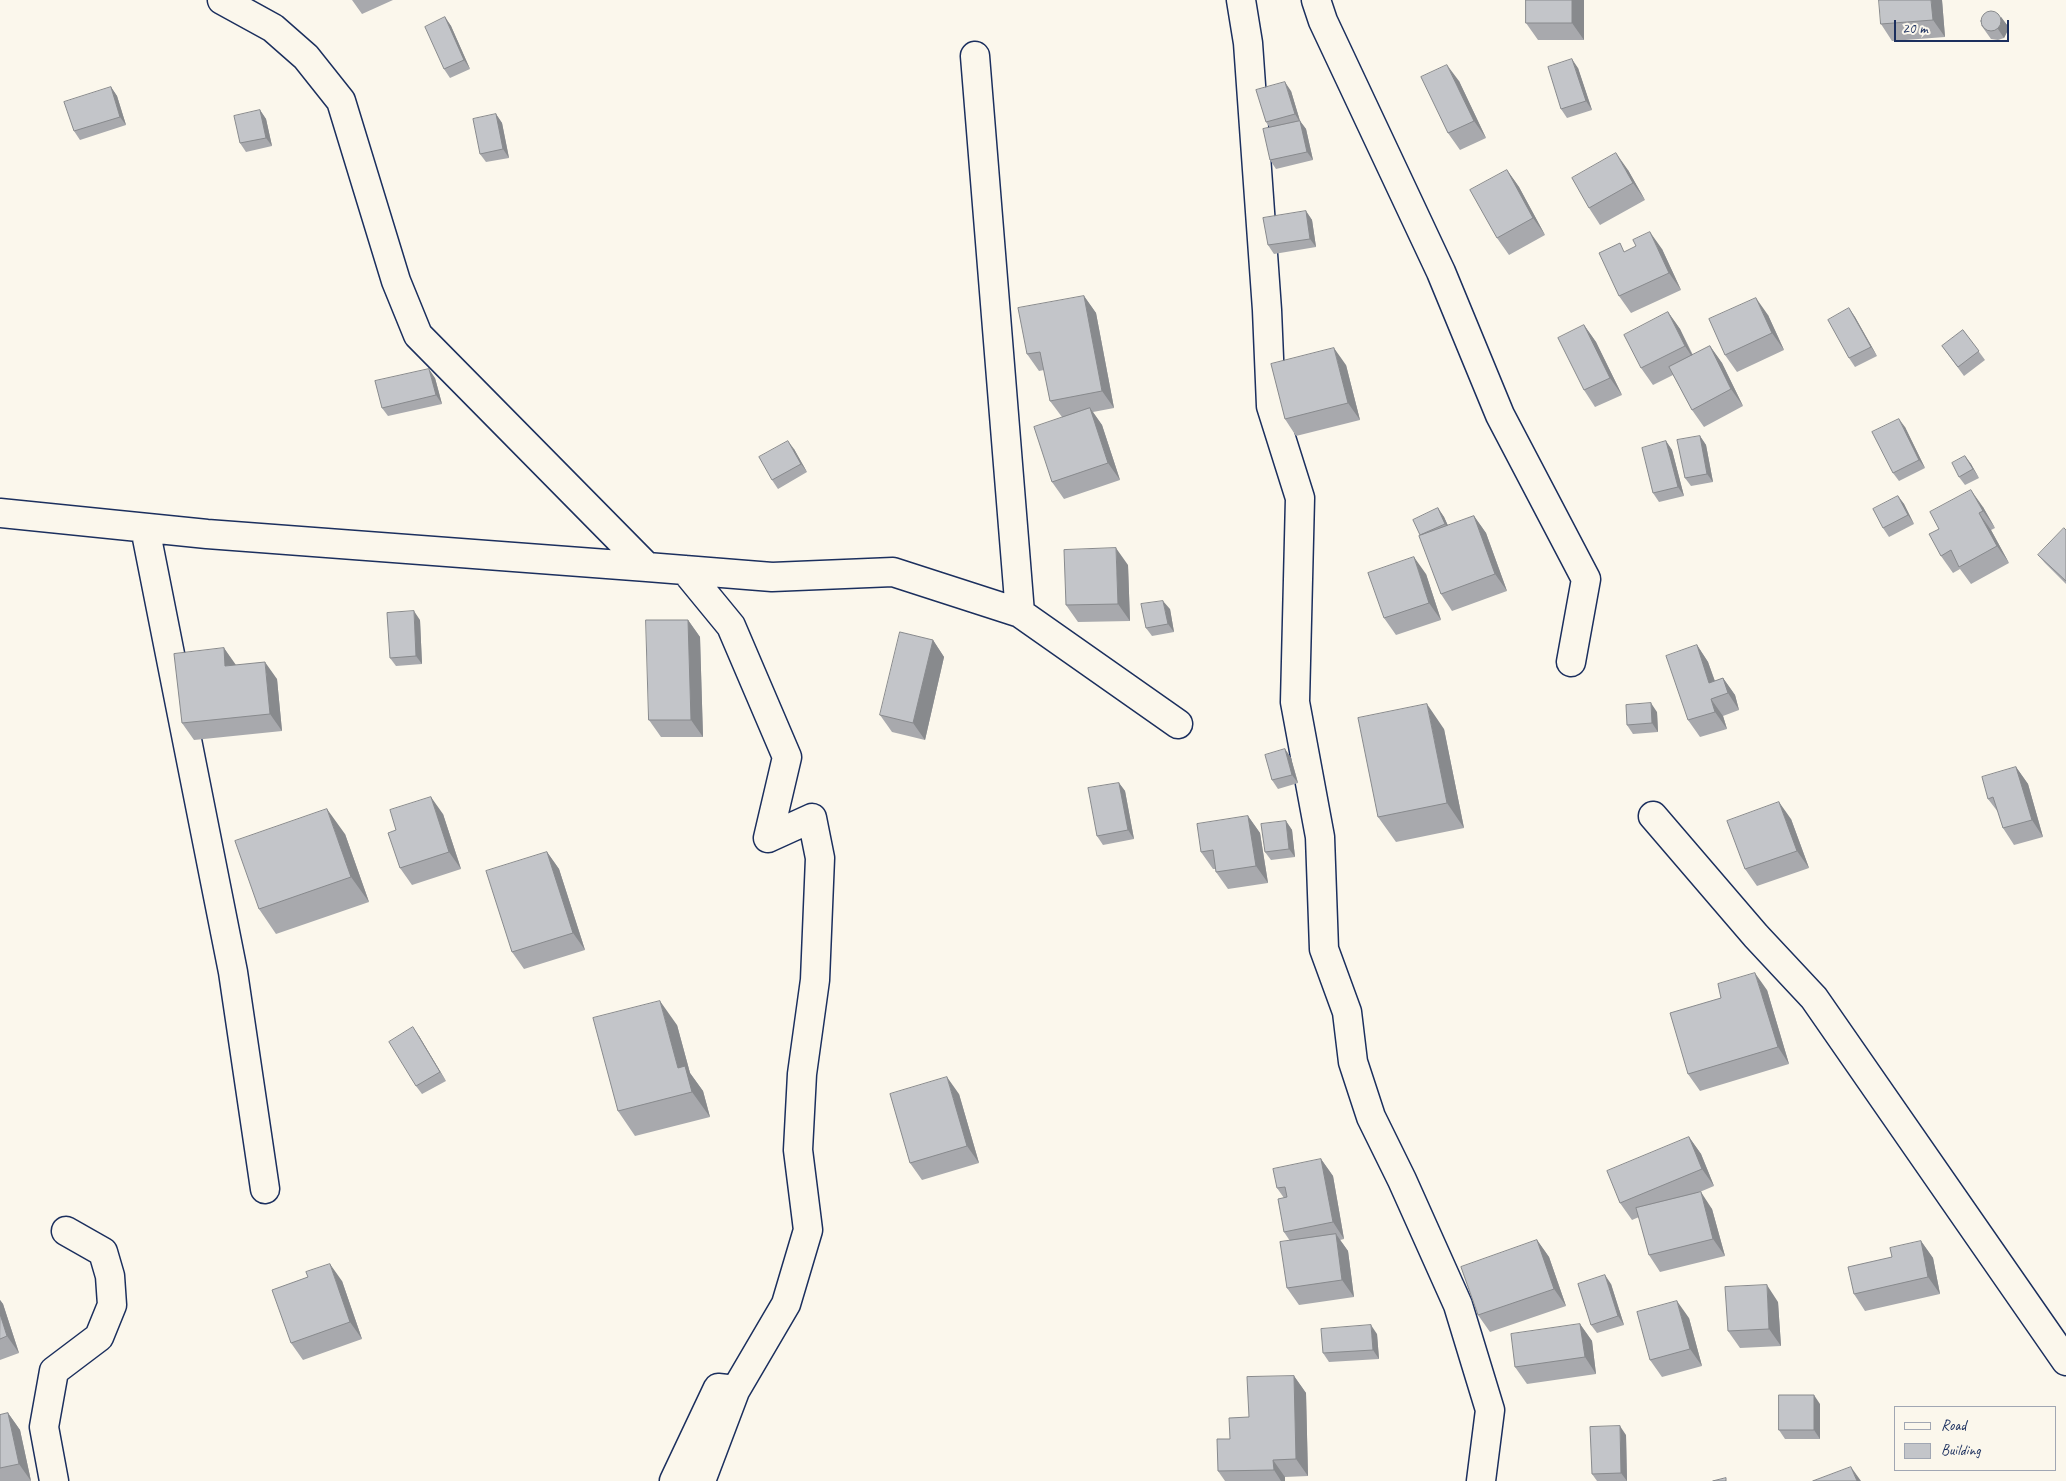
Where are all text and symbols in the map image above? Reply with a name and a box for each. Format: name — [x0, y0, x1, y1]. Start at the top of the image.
scale bar — [1896, 10, 2011, 42]
text: 20 m — [1902, 19, 1928, 38]
legend — [1894, 1406, 2056, 1471]
text: Road — [1941, 1416, 1966, 1435]
text: Building — [1941, 1441, 1980, 1460]

